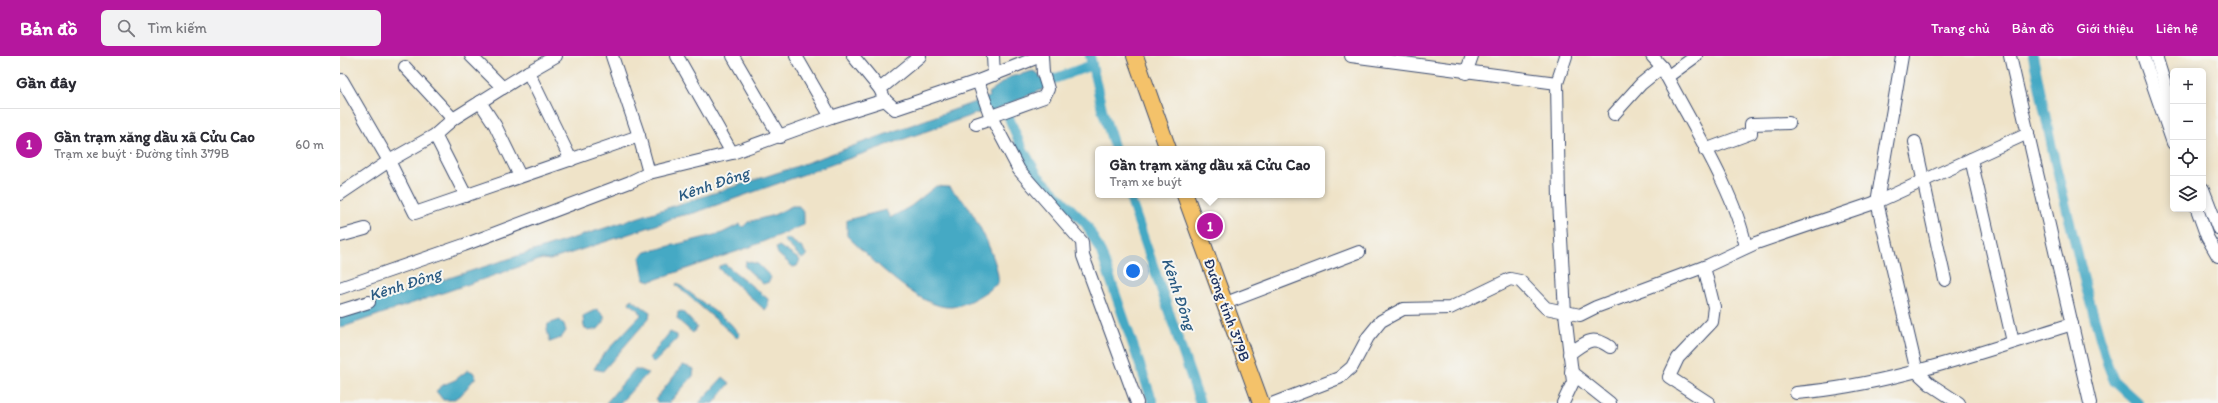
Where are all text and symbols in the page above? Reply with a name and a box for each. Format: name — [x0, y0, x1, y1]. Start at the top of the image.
search box — [101, 10, 381, 46]
text: Bản đồ — [20, 17, 77, 40]
icon: search — [115, 17, 137, 39]
text: Tìm kiếm — [147, 19, 207, 37]
text: Trang chủ — [1931, 20, 1990, 37]
text: Bản đồ — [2012, 20, 2054, 37]
text: Giới thiệu — [2076, 20, 2134, 37]
text: Liên hệ — [2156, 20, 2198, 37]
map controls — [2170, 68, 2206, 212]
button: + — [2170, 68, 2206, 104]
text: Gần đây — [16, 72, 76, 92]
button: − — [2170, 104, 2206, 140]
text: Gần trạm xăng dầu xã Cửu Cao — [54, 128, 255, 146]
text: 1 — [26, 137, 32, 152]
text: 60 m — [295, 137, 324, 152]
button: locate — [2170, 140, 2206, 176]
text: Trạm xe buýt · Đường tỉnh 379B — [54, 146, 229, 161]
popup — [1095, 146, 1325, 198]
text: Gần trạm xăng dầu xã Cửu Cao — [1110, 156, 1310, 174]
water label: Kênh Đông — [674, 162, 753, 205]
text: Trạm xe buýt — [1110, 174, 1182, 189]
button: layers — [2170, 176, 2206, 212]
pin: 1 — [1197, 211, 1223, 241]
water label: Kênh Đông — [1158, 255, 1201, 334]
street label: Đường tỉnh 379B — [1200, 256, 1254, 364]
your location — [1123, 261, 1143, 281]
water label: Kênh Đông — [366, 263, 445, 305]

